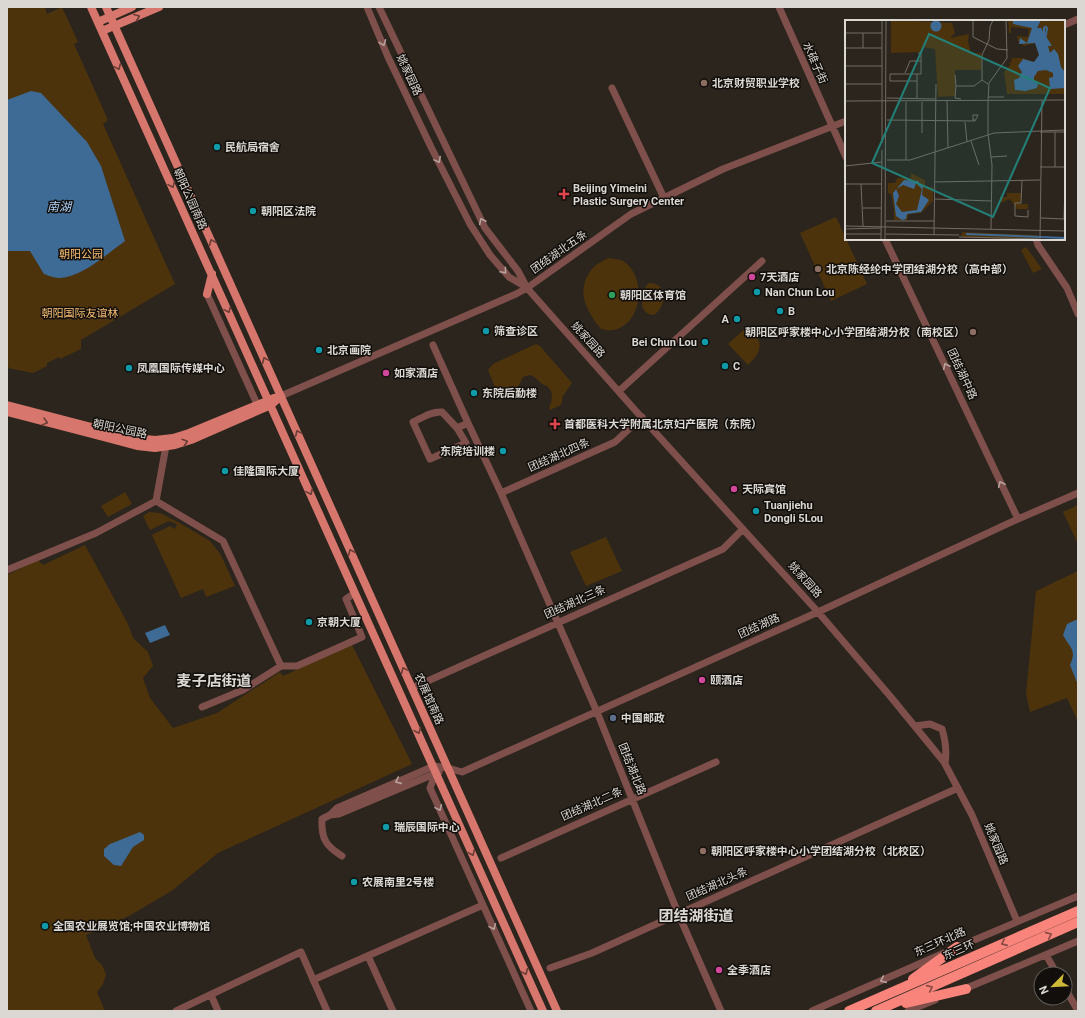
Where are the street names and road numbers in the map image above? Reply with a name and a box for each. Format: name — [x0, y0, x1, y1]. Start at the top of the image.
street label: 水碓子街 — [800, 40, 830, 86]
street label: 姚家园路 — [394, 52, 424, 98]
street label: 朝阳公园南路 — [171, 166, 209, 232]
street label: 团结湖北五条 — [528, 228, 590, 276]
street label: 姚家园路 — [568, 319, 608, 361]
street label: 团结湖中路 — [944, 346, 980, 402]
street label: 朝阳公园路 — [92, 417, 148, 441]
street label: 团结湖北四条 — [526, 436, 592, 474]
street label: 姚家园路 — [785, 559, 825, 601]
street label: 团结湖北三条 — [542, 583, 608, 621]
street label: 团结湖路 — [736, 611, 782, 641]
street label: 农展馆南路 — [412, 671, 446, 727]
street label: 团结湖北路 — [616, 741, 648, 797]
street label: 团结湖北二条 — [559, 785, 625, 823]
street label: 姚家园路 — [981, 821, 1011, 867]
street label: 团结湖北头条 — [684, 865, 750, 903]
street label: 东三环北路 — [912, 925, 968, 959]
street label: 东三环 — [941, 937, 977, 963]

